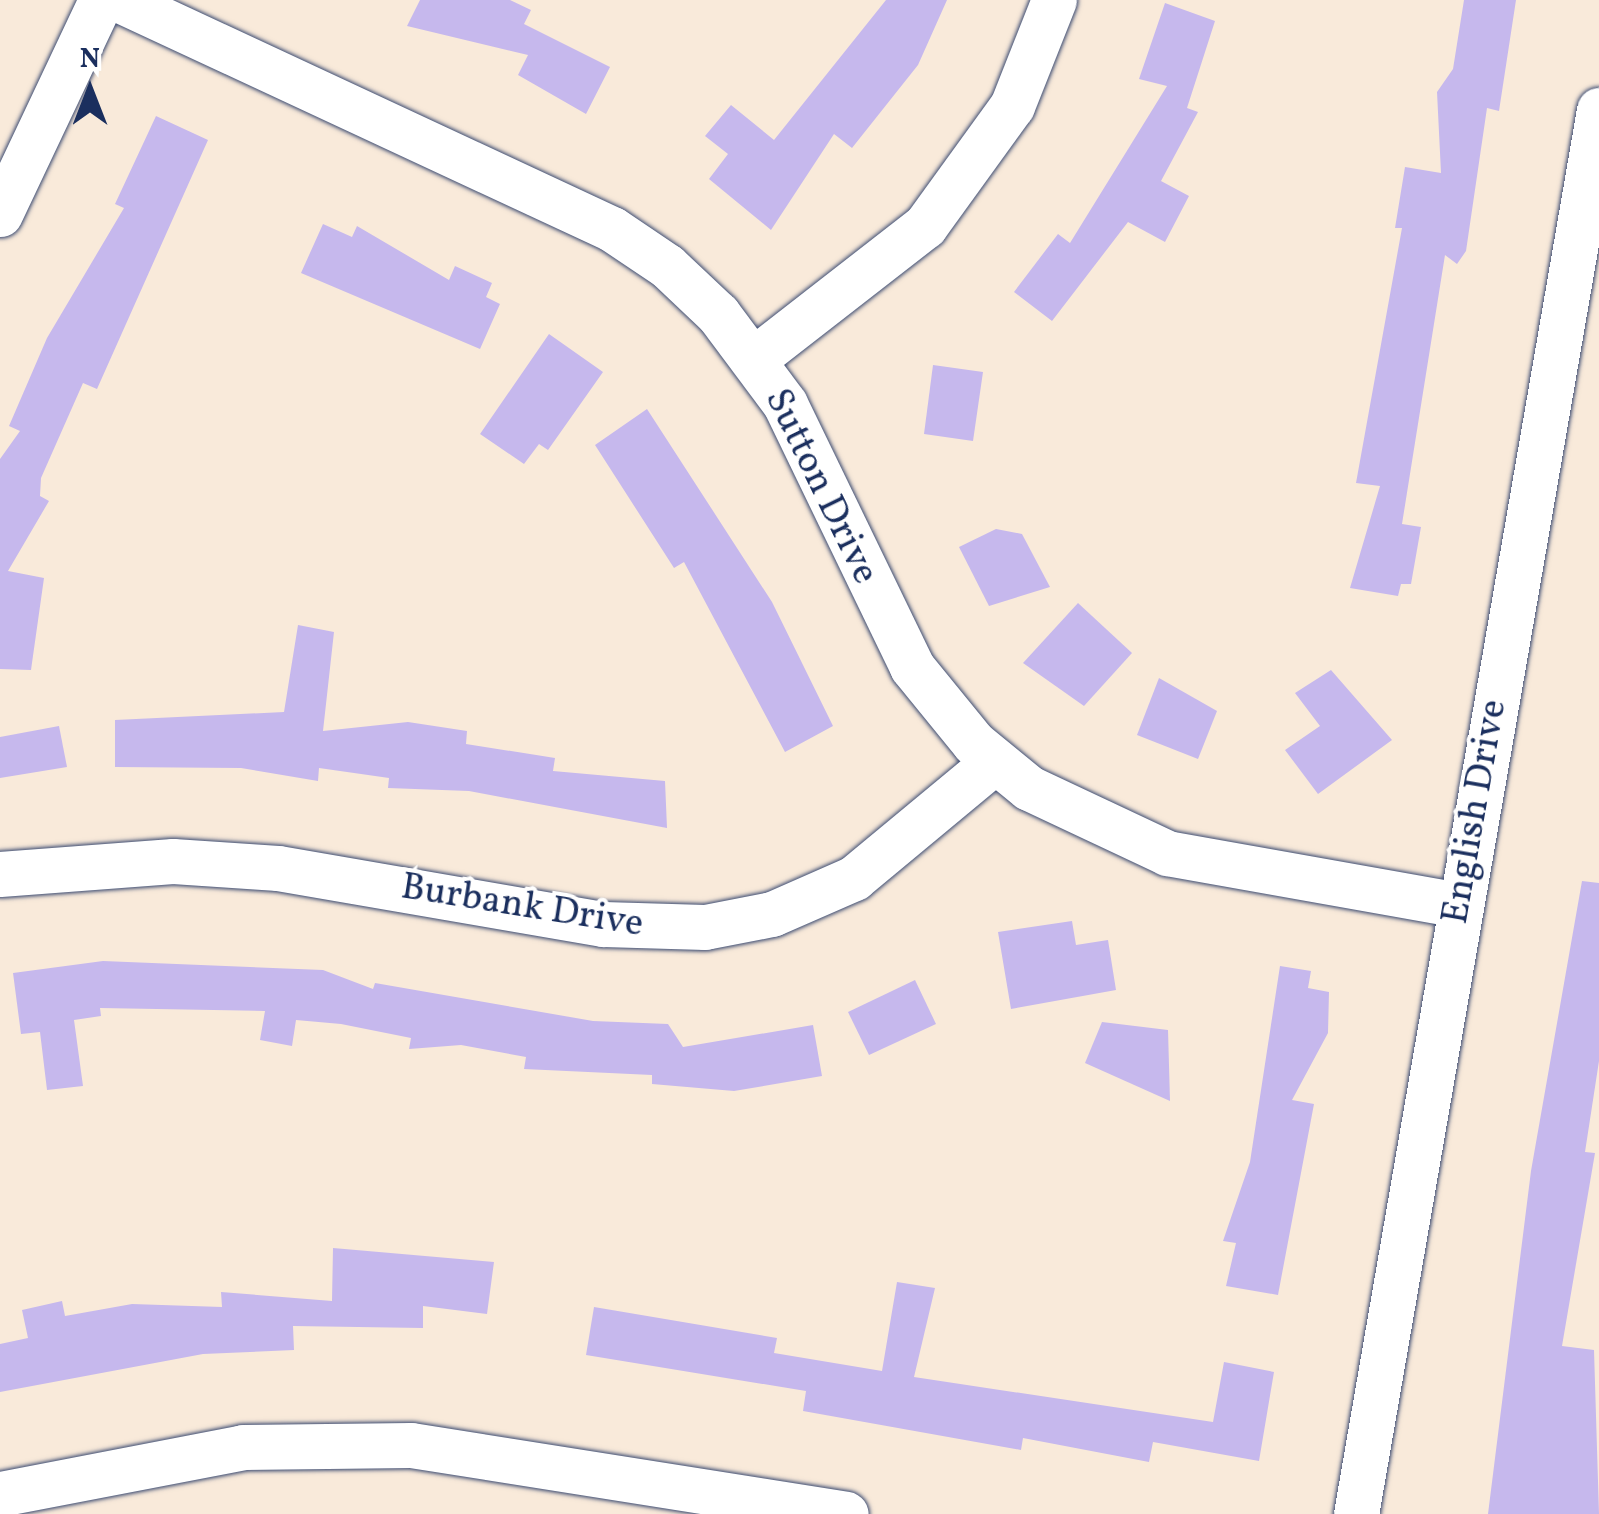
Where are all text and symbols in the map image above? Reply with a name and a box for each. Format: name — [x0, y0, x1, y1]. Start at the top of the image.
north arrow — [40, 40, 140, 140]
text: N — [80, 40, 100, 79]
street label: Sutton Drive — [753, 382, 887, 592]
street label: English Drive — [1434, 696, 1518, 928]
street label: Burbank Drive — [398, 865, 646, 949]

